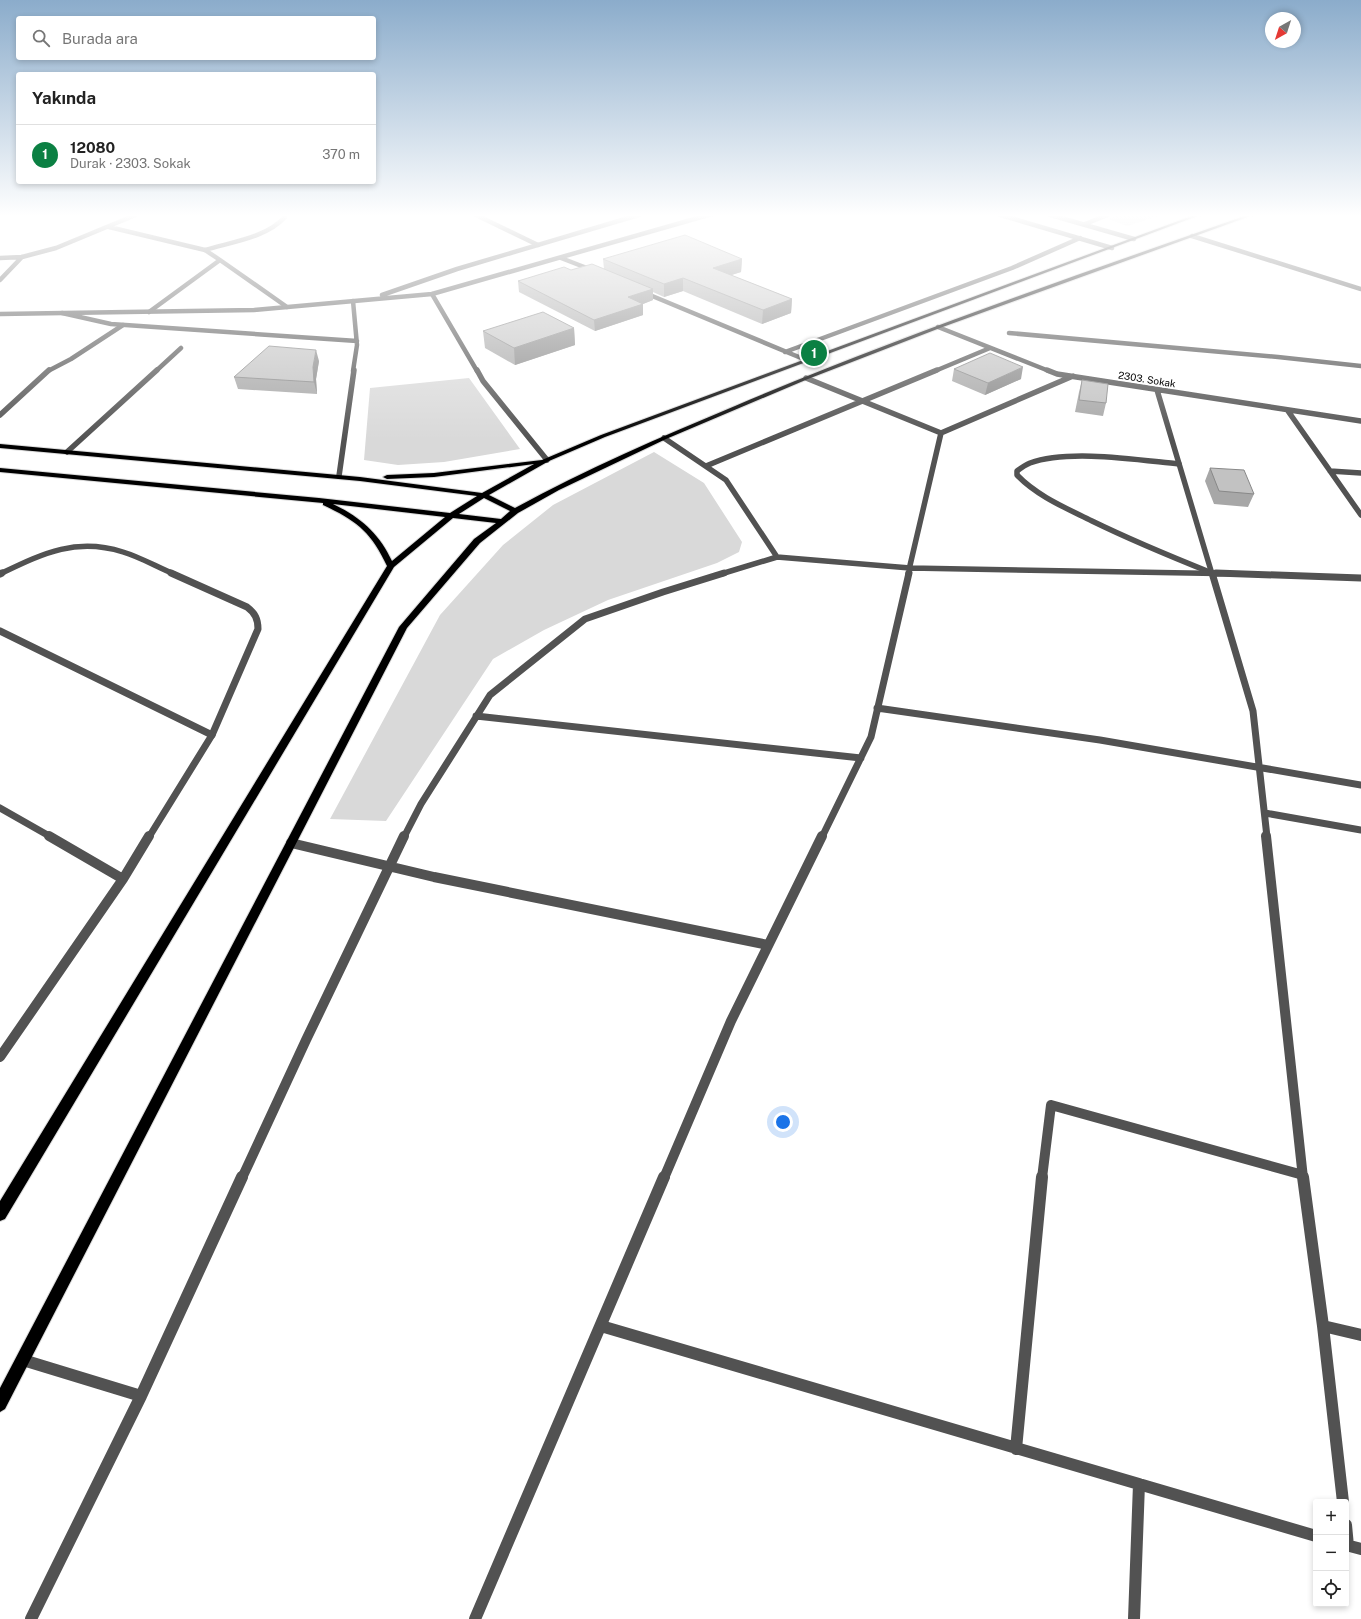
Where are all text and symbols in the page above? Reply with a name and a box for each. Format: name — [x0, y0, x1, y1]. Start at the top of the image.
north arrow — [1265, 12, 1301, 48]
search box — [16, 16, 376, 60]
icon: search — [30, 27, 52, 49]
text: Burada ara — [62, 30, 138, 47]
text: Yakında — [32, 88, 96, 108]
text: 12080 — [70, 139, 115, 156]
text: 1 — [42, 147, 48, 162]
text: 370 m — [322, 147, 360, 162]
text: Durak · 2303. Sokak — [70, 156, 191, 171]
pin: 1 — [801, 338, 827, 368]
street label: 2303. Sokak — [1117, 369, 1177, 390]
your location — [773, 1112, 793, 1132]
map controls — [1313, 1499, 1349, 1607]
button: + — [1313, 1499, 1349, 1535]
button: − — [1313, 1535, 1349, 1571]
button: locate — [1313, 1571, 1349, 1607]

